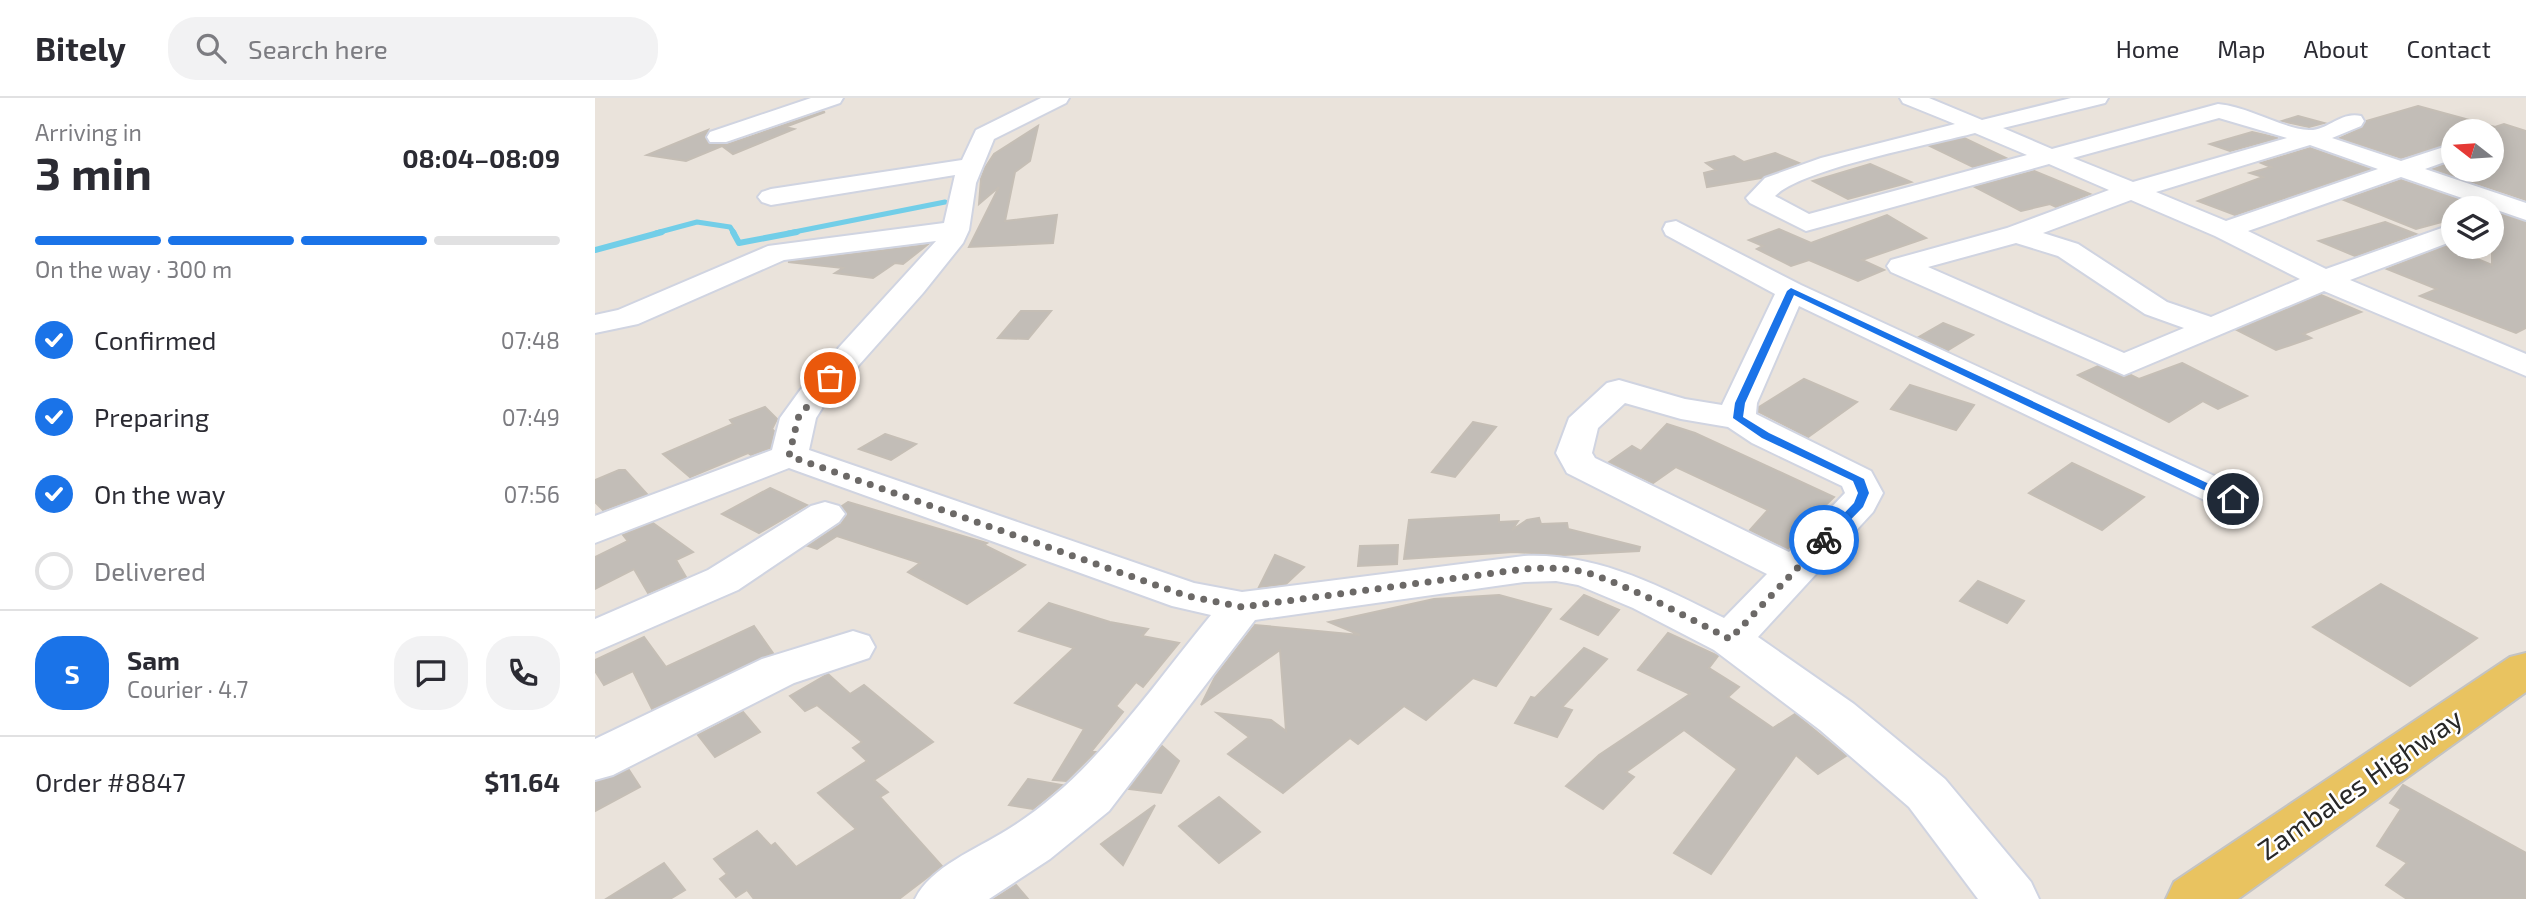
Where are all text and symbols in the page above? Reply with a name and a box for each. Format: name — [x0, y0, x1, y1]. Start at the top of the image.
search box — [168, 17, 658, 80]
text: Bitely — [35, 28, 126, 68]
icon: search — [192, 29, 230, 67]
text: Search here — [248, 33, 388, 64]
text: Home — [2116, 34, 2179, 63]
text: Map — [2217, 34, 2265, 63]
text: About — [2303, 34, 2369, 63]
text: Contact — [2407, 34, 2491, 63]
text: Arriving in — [35, 118, 142, 146]
north arrow — [2441, 119, 2504, 182]
map controls — [2441, 119, 2504, 259]
text: 08:04–08:09 — [402, 142, 560, 173]
text: 3 min — [35, 144, 152, 199]
button: layers — [2441, 196, 2504, 259]
text: On the way · 300 m — [35, 255, 232, 283]
icon: check — [35, 321, 73, 359]
text: Confirmed — [94, 324, 217, 355]
text: 07:48 — [501, 326, 560, 354]
pin — [800, 348, 860, 408]
icon: bag — [811, 359, 849, 397]
icon: check — [35, 398, 73, 436]
text: Preparing — [94, 401, 209, 432]
text: 07:49 — [502, 403, 560, 431]
pin — [2203, 469, 2263, 529]
icon: check — [35, 475, 73, 513]
text: On the way — [94, 478, 225, 509]
text: 07:56 — [503, 480, 560, 508]
icon: home — [2214, 480, 2252, 518]
courier — [1789, 505, 1859, 575]
icon: bike — [1805, 521, 1843, 559]
text: Delivered — [94, 555, 206, 586]
button: chat — [394, 636, 468, 710]
button: phone — [486, 636, 560, 710]
text: Sam — [127, 644, 180, 675]
text: S — [64, 658, 80, 689]
text: Courier · 4.7 — [127, 675, 248, 703]
street label: Zambales Highway — [2251, 700, 2468, 866]
text: Order #8847 — [35, 766, 186, 797]
text: $11.64 — [484, 766, 560, 797]

